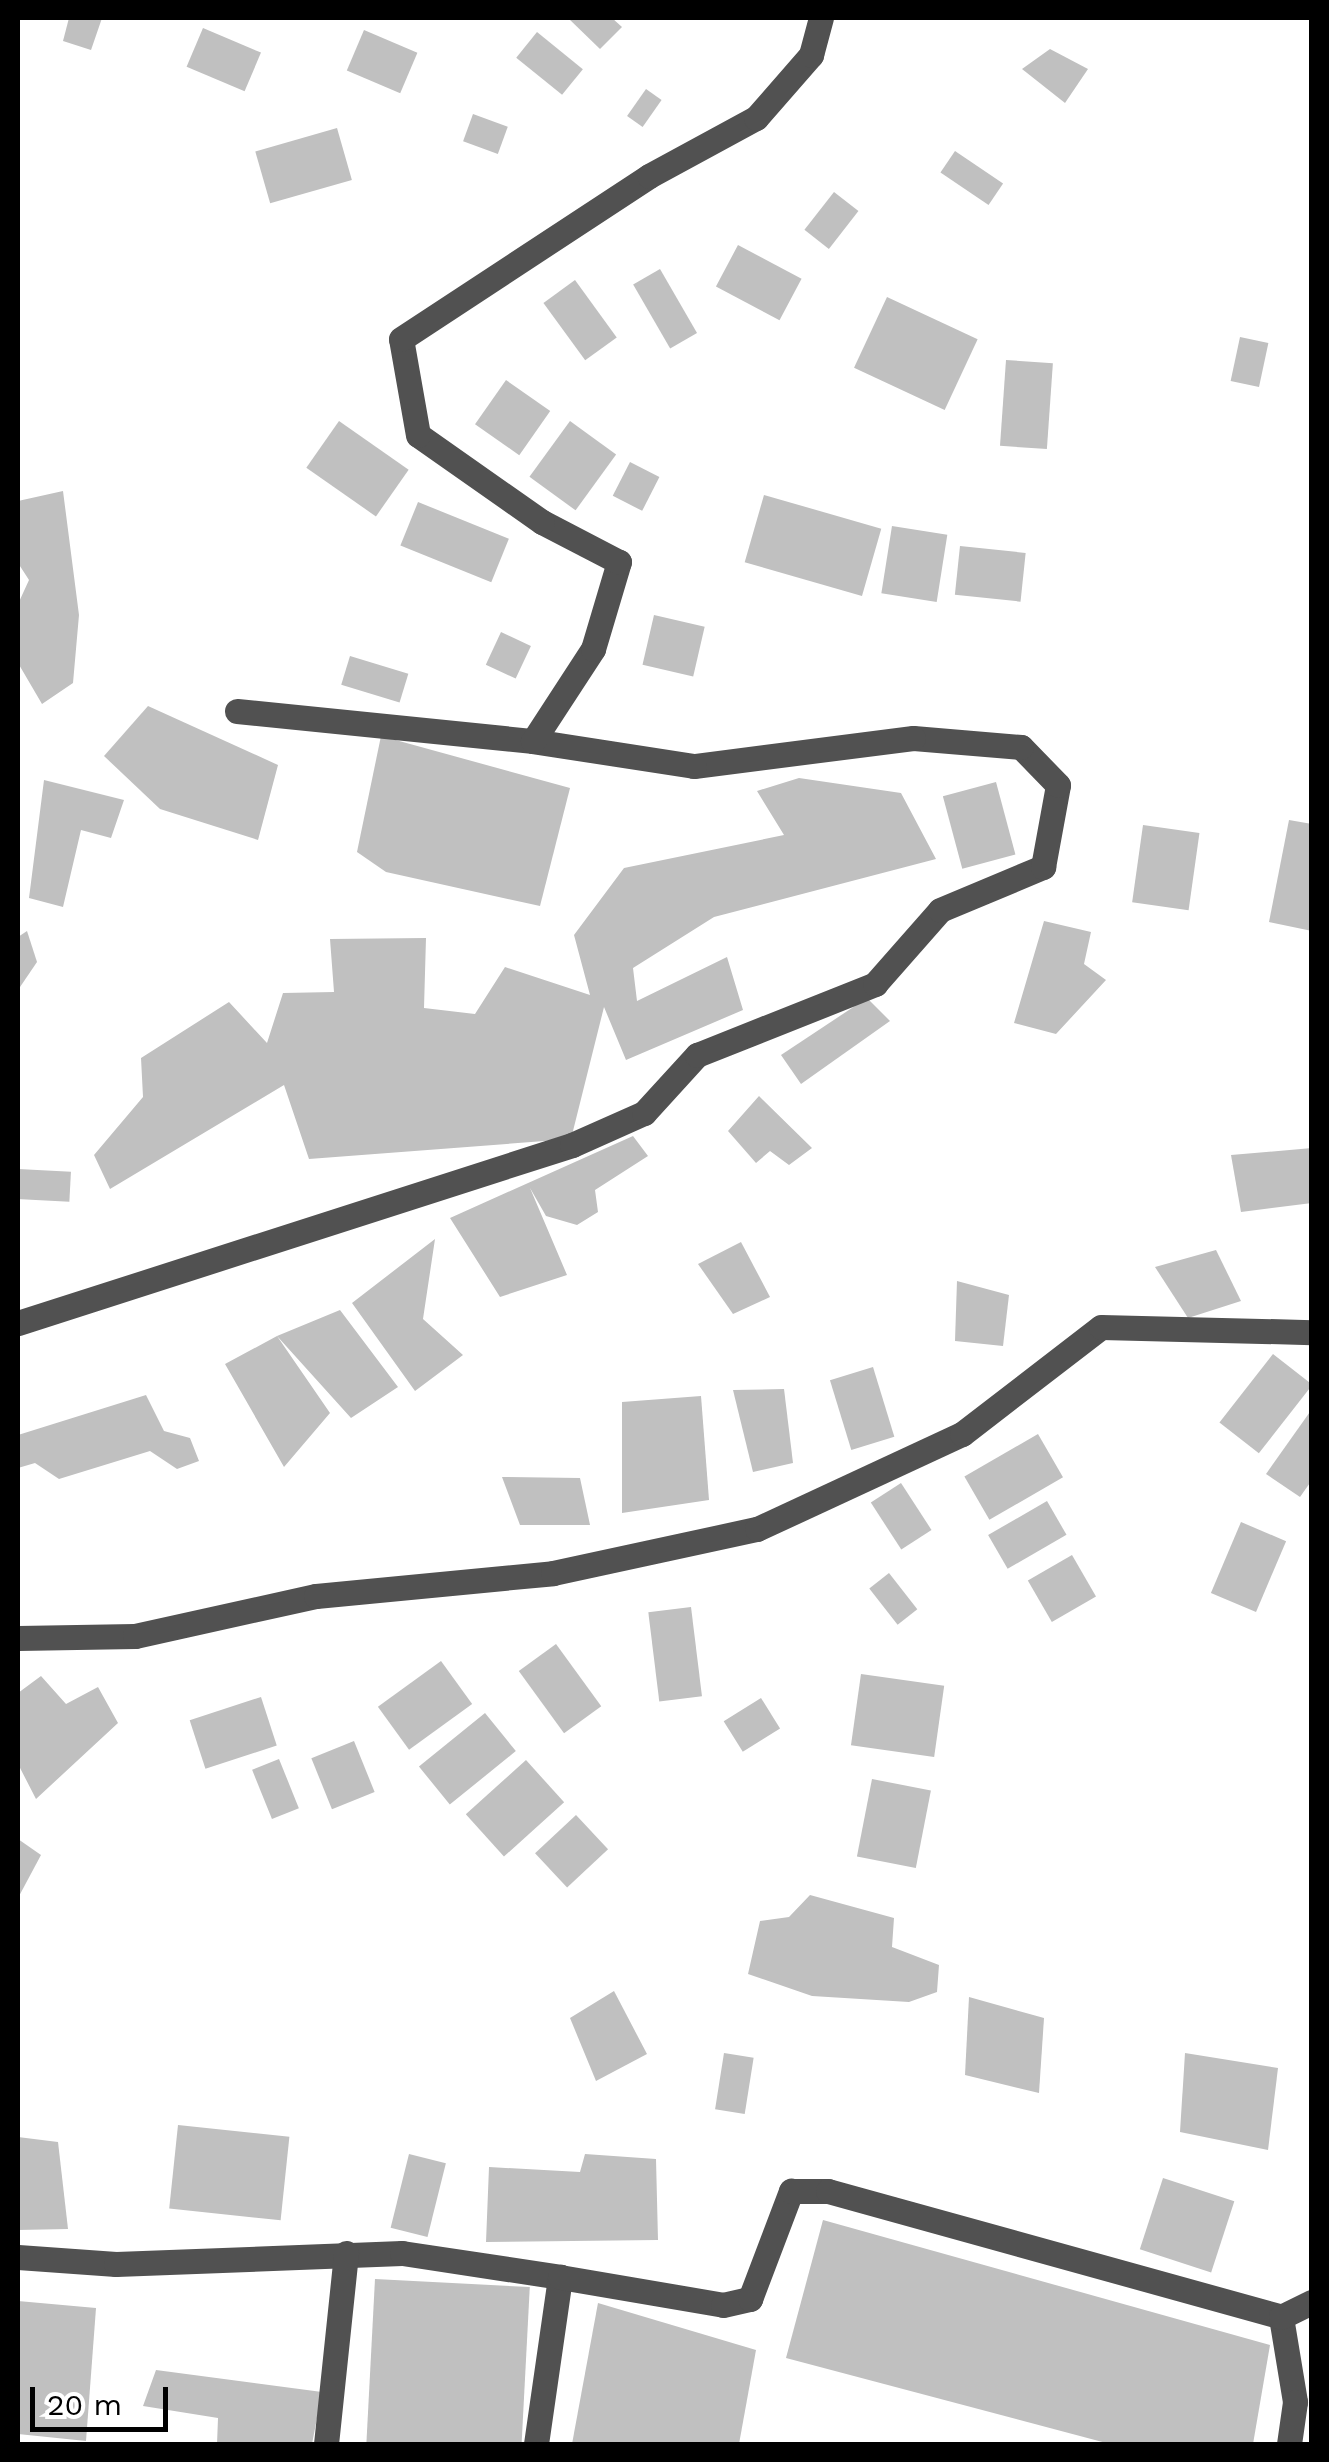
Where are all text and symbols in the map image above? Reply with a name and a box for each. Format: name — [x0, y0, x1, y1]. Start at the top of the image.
scale bar — [35, 2367, 172, 2429]
text: 20 m — [47, 2387, 122, 2422]

